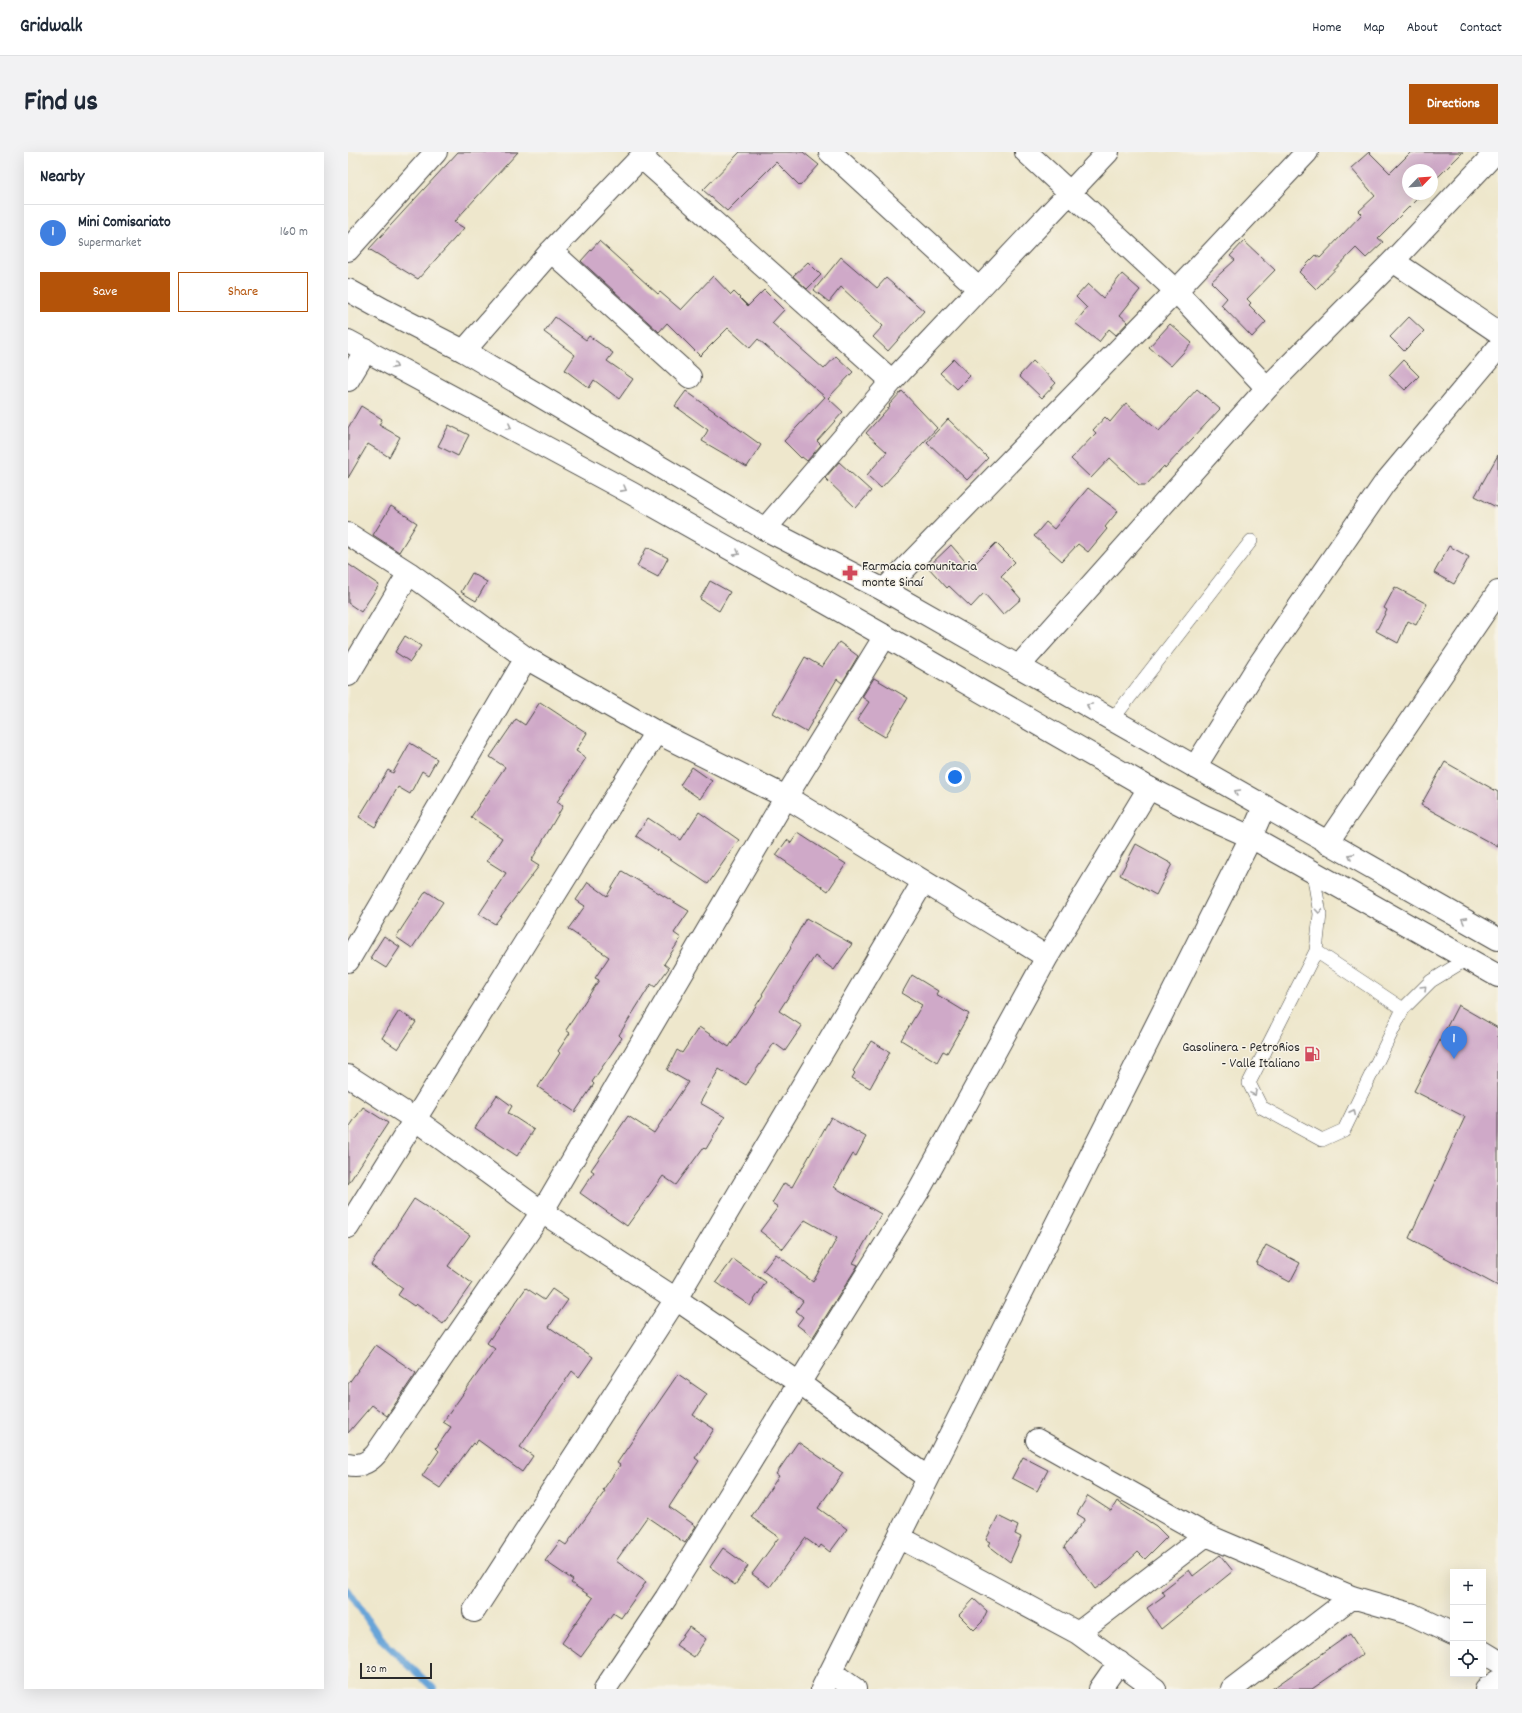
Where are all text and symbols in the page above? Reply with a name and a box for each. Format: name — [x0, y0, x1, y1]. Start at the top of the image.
text: Gridwalk — [20, 14, 83, 41]
text: Home — [1312, 18, 1341, 38]
text: Map — [1363, 18, 1385, 38]
text: About — [1407, 18, 1438, 38]
text: Contact — [1460, 18, 1502, 38]
text: Find us — [24, 84, 98, 124]
button: Directions — [1409, 84, 1498, 124]
north arrow — [1402, 164, 1438, 200]
text: Nearby — [40, 166, 84, 190]
text: Mini Comisariato — [78, 212, 171, 234]
text: 1 — [52, 223, 54, 242]
text: 160 m — [280, 223, 308, 242]
text: Supermarket — [78, 234, 142, 253]
button: Save — [40, 272, 170, 312]
button: Share — [178, 272, 308, 312]
one-way arrow — [391, 361, 398, 368]
one-way arrow — [505, 422, 513, 430]
one-way arrow — [619, 485, 627, 492]
one-way arrow — [733, 548, 740, 555]
place label: Farmacia comunitaria monte Sinaí — [862, 557, 977, 593]
pharmacy icon: Farmacia comunitaria monte Sinaí — [841, 564, 859, 582]
one-way arrow — [1085, 704, 1093, 711]
your location — [945, 767, 965, 787]
one-way arrow — [1234, 790, 1241, 797]
one-way arrow — [1348, 854, 1355, 861]
one-way arrow — [1314, 908, 1323, 914]
one-way arrow — [1461, 917, 1468, 925]
one-way arrow — [1419, 985, 1427, 993]
pin: 1 — [1441, 1026, 1467, 1059]
place label: Gasolinera - PetroRios - Valle Italiano — [1182, 1038, 1300, 1074]
fuel station icon: Gasolinera - PetroRios - Valle Italiano — [1303, 1045, 1321, 1063]
one-way arrow — [1249, 1089, 1256, 1096]
one-way arrow — [1348, 1108, 1356, 1116]
map controls — [1450, 1569, 1486, 1677]
button: + — [1450, 1569, 1486, 1605]
button: − — [1450, 1605, 1486, 1641]
button: locate — [1450, 1641, 1486, 1677]
scale bar — [360, 1661, 432, 1680]
text: 20 m — [366, 1662, 387, 1678]

